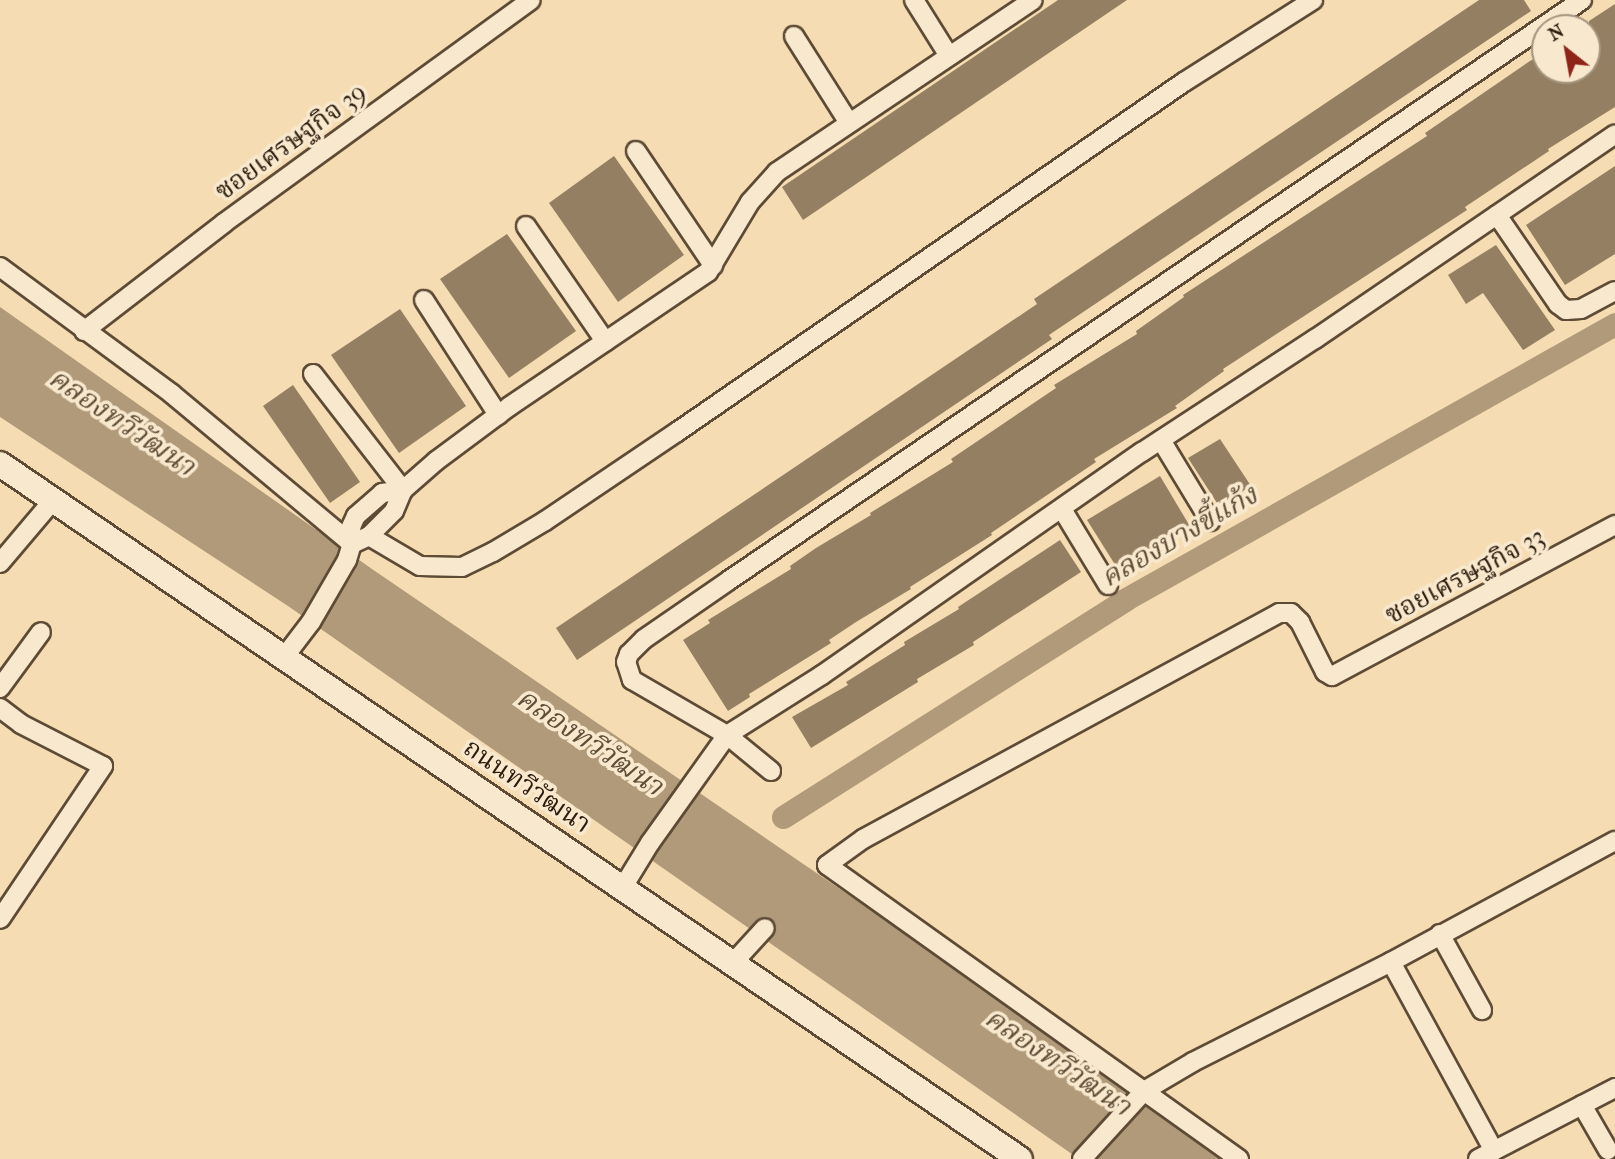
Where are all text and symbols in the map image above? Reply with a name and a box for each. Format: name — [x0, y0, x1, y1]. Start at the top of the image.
north arrow — [1531, 14, 1601, 84]
text: N — [1544, 20, 1568, 46]
street label: ซอยเศรษฐกิจ 39 — [210, 77, 372, 207]
water label: คลองทวีวัฒนา — [43, 361, 201, 483]
water label: คลองบางขี้แก้ง — [1095, 478, 1263, 594]
street label: ซอยเศรษฐกิจ 33 — [1380, 521, 1550, 631]
water label: คลองทวีวัฒนา — [511, 681, 669, 803]
street label: ถนนทวีวัฒนา — [457, 732, 597, 840]
water label: คลองทวีวัฒนา — [979, 1001, 1137, 1123]

